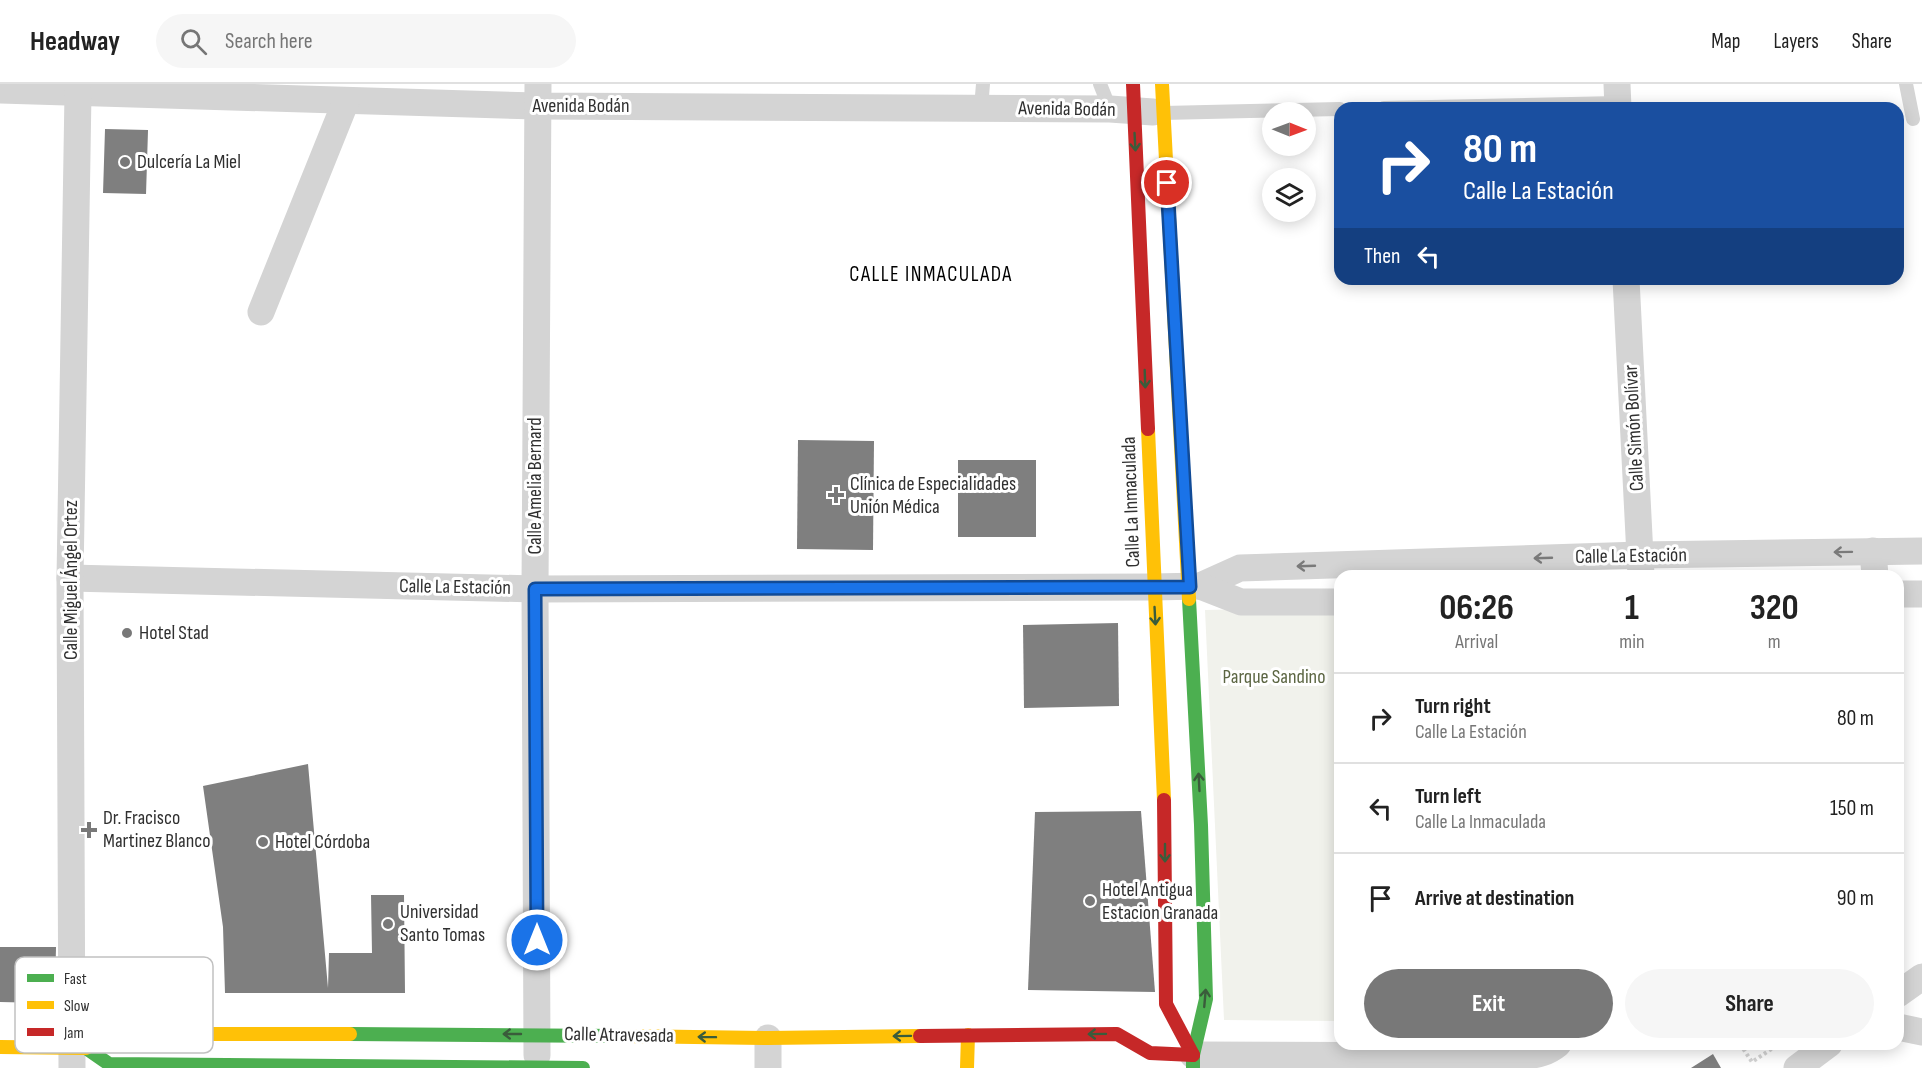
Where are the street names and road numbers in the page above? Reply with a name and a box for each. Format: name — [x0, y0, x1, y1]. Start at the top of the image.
street label: Avenida Bodán — [531, 94, 630, 118]
street label: Avenida Bodán — [1017, 96, 1116, 122]
street label: Calle Simón Bolívar — [1619, 364, 1649, 492]
street label: Calle Amelia Bernard — [523, 418, 547, 554]
street label: Calle La Inmaculada — [1117, 436, 1145, 568]
street label: Calle Miguel Ángel Ortez — [59, 500, 83, 660]
street label: Calle La Estación — [1575, 543, 1687, 569]
street label: Calle La Estación — [399, 574, 511, 600]
street label: Calle Atravesada — [564, 1022, 674, 1048]

